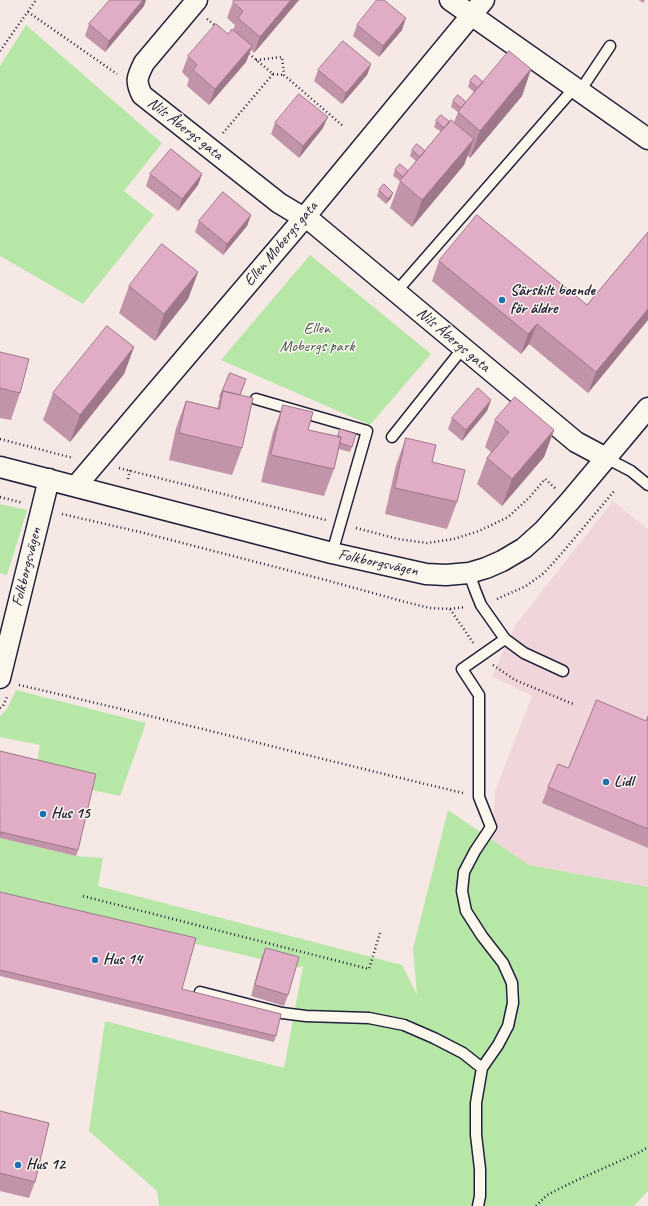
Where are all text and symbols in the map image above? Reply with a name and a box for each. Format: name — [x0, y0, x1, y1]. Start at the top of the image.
street label: Nils Åbergs gata — [144, 94, 226, 164]
street label: Ellen Mobergs gata — [240, 198, 322, 290]
place label: Särskilt boende för äldre — [510, 281, 595, 319]
marker: Särskilt boende för äldre — [497, 295, 507, 305]
street label: Nils Åbergs gata — [412, 304, 494, 376]
park label: Ellen Mobergs park — [280, 319, 354, 357]
street label: Folkborgsvägen — [8, 525, 46, 609]
street label: Folkborgsvägen — [336, 545, 420, 581]
place label: Lidl — [614, 772, 633, 792]
marker: Lidl — [601, 777, 611, 787]
place label: Hus 15 — [51, 804, 90, 824]
marker: Hus 15 — [38, 809, 48, 819]
place label: Hus 14 — [103, 950, 142, 970]
marker: Hus 14 — [90, 955, 100, 965]
place label: Hus 12 — [26, 1155, 65, 1175]
marker: Hus 12 — [13, 1160, 23, 1170]

